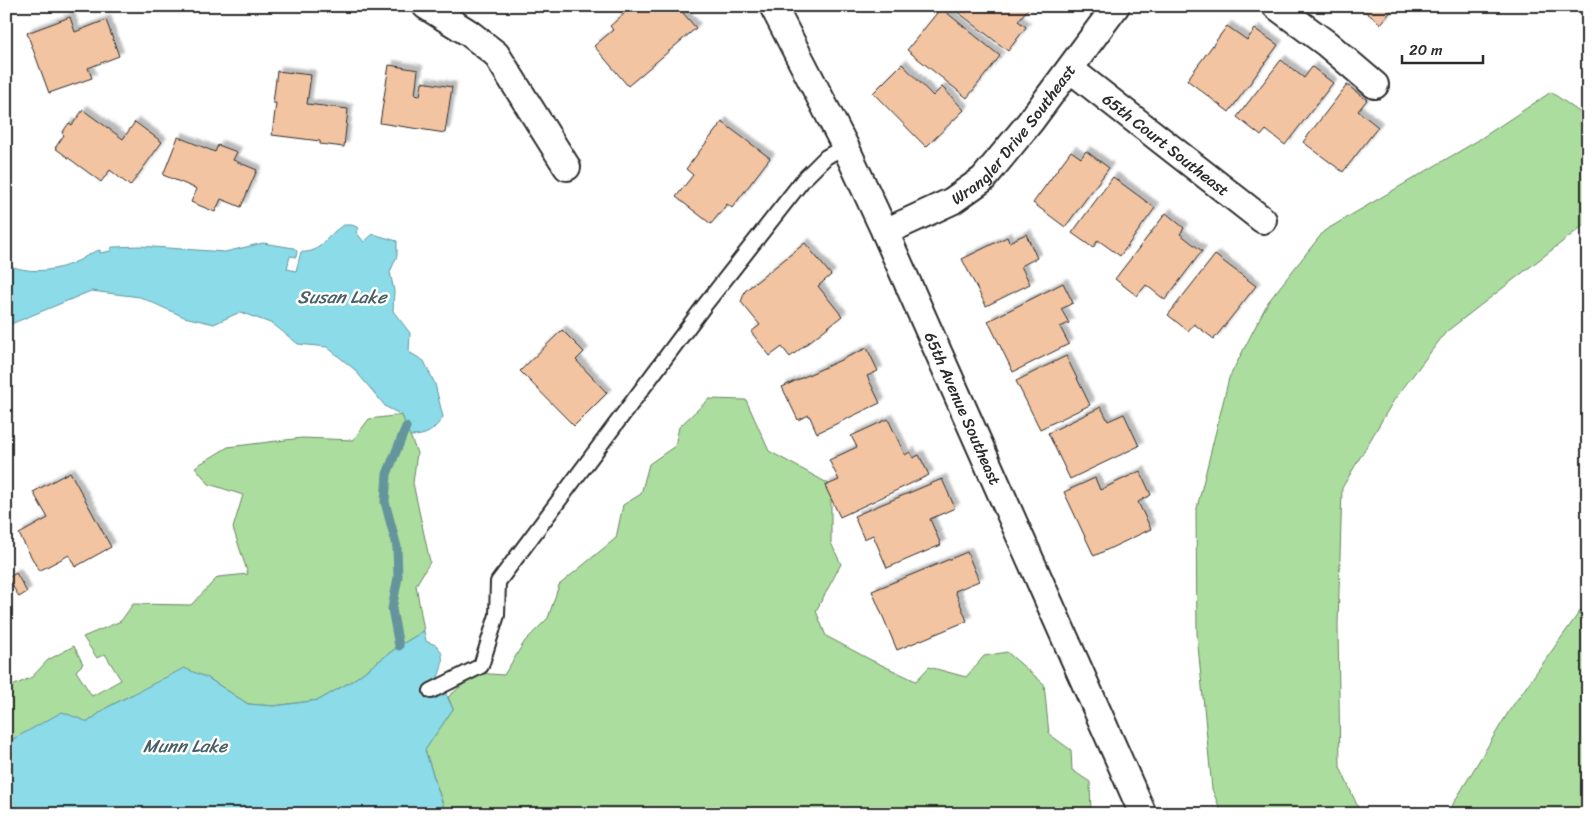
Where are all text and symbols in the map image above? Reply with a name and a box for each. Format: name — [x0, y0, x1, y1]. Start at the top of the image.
scale bar — [1402, 32, 1483, 64]
text: 20 m — [1409, 37, 1443, 63]
street label: Wrangler Drive Southeast — [944, 58, 1083, 212]
street label: 65th Court Southeast — [1096, 85, 1236, 204]
water label: Susan Lake — [298, 281, 388, 313]
street label: 65th Avenue Southeast — [916, 327, 1010, 490]
water label: Munn Lake — [143, 730, 229, 762]

